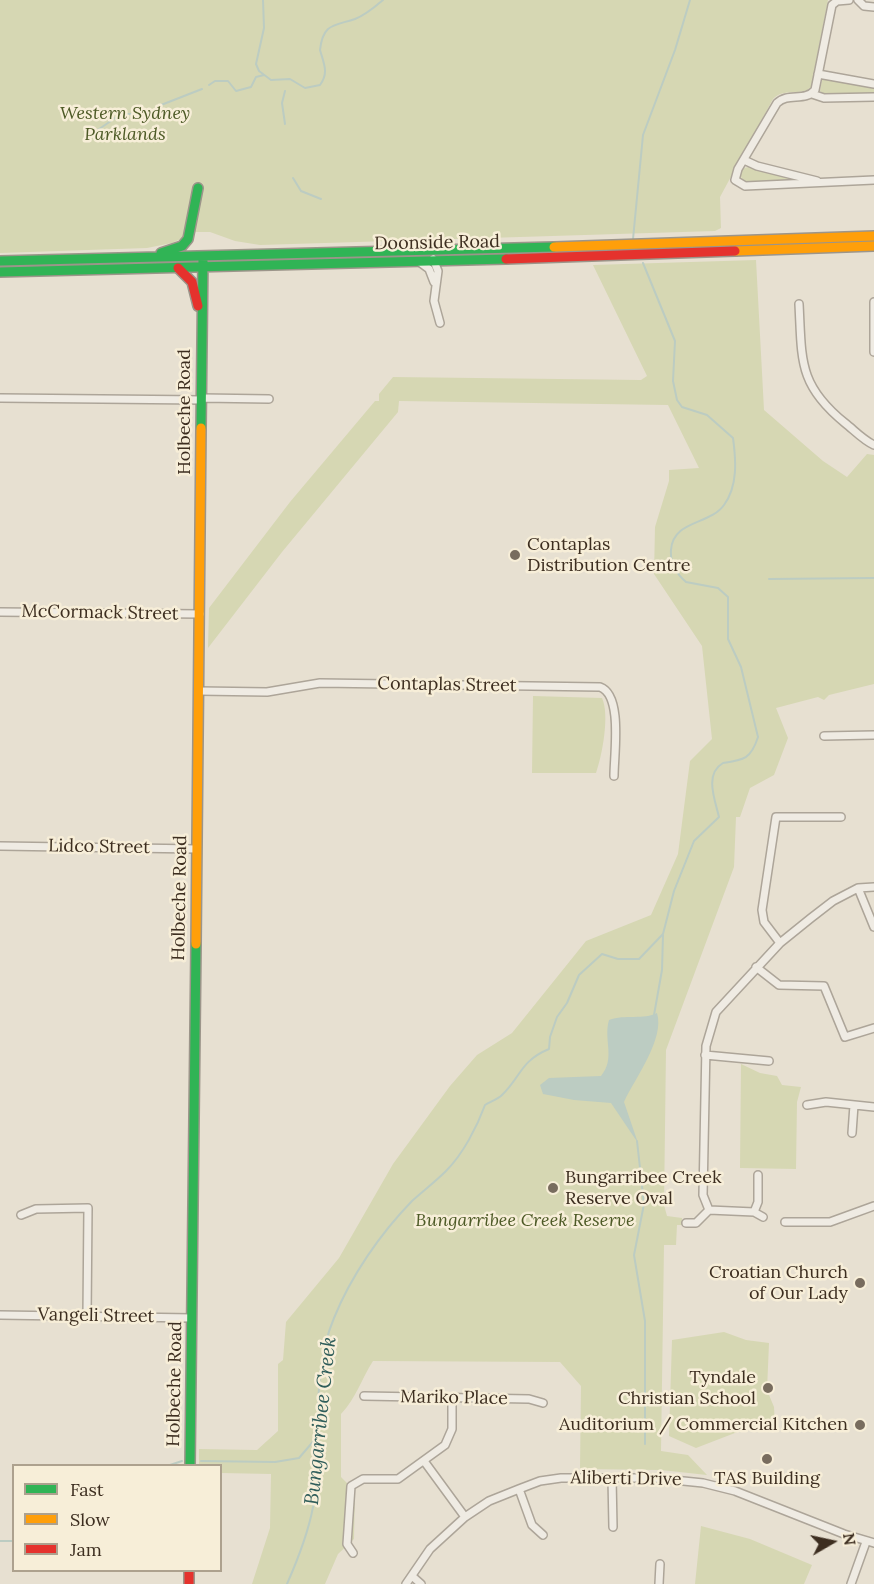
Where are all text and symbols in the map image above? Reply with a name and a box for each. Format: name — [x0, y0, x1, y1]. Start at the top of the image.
park label: Western Sydney Parklands — [60, 103, 190, 146]
street label: Doonside Road — [374, 231, 500, 255]
street label: Holbeche Road — [174, 349, 196, 475]
place label: Contaplas Distribution Centre — [527, 534, 691, 576]
marker: Contaplas Distribution Centre — [508, 548, 522, 562]
street label: McCormack Street — [21, 601, 179, 625]
street label: Contaplas Street — [377, 673, 517, 697]
street label: Lidco Street — [48, 835, 150, 859]
street label: Holbeche Road — [168, 835, 192, 961]
place label: Bungarribee Creek Reserve Oval — [565, 1167, 722, 1210]
marker: Bungarribee Creek Reserve Oval — [546, 1181, 560, 1195]
park label: Bungarribee Creek Reserve — [415, 1210, 635, 1232]
place label: Croatian Church of Our Lady — [709, 1262, 848, 1304]
marker: Croatian Church of Our Lady — [853, 1276, 867, 1290]
street label: Vangeli Street — [37, 1304, 155, 1328]
street label: Holbeche Road — [163, 1321, 187, 1447]
water label: Bungarribee Creek — [300, 1336, 342, 1506]
place label: Tyndale Christian School — [618, 1367, 756, 1410]
marker: Tyndale Christian School — [761, 1381, 775, 1395]
street label: Mariko Place — [400, 1386, 508, 1410]
place label: Auditorium / Commercial Kitchen — [559, 1414, 848, 1436]
marker: Auditorium / Commercial Kitchen — [853, 1418, 867, 1432]
marker: TAS Building — [760, 1452, 774, 1466]
legend — [12, 1464, 222, 1572]
street label: Aliberti Drive — [570, 1467, 682, 1491]
place label: TAS Building — [714, 1468, 820, 1490]
text: Fast — [70, 1478, 104, 1501]
text: Slow — [70, 1508, 110, 1531]
north arrow — [802, 1512, 862, 1572]
text: N — [839, 1532, 861, 1547]
text: Jam — [70, 1538, 102, 1561]

